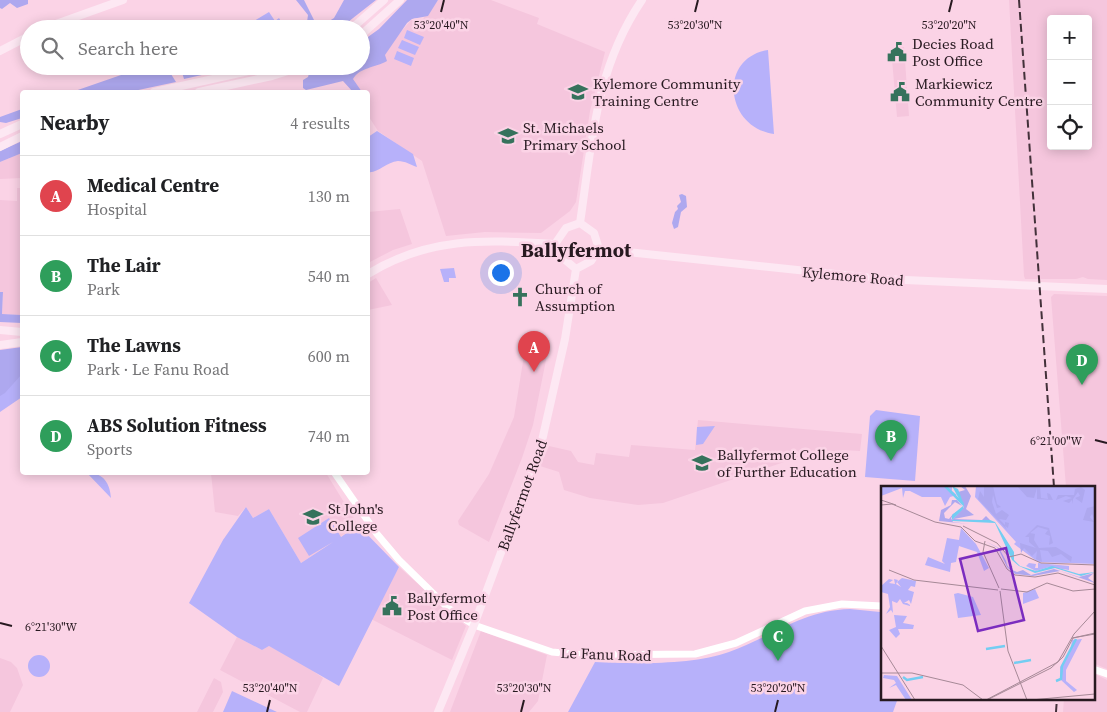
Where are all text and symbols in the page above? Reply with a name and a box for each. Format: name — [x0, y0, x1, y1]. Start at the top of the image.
map controls — [1047, 15, 1092, 150]
button: + — [1047, 15, 1092, 60]
text: 53°20'40"N — [413, 17, 469, 33]
text: 53°20'30"N — [667, 17, 723, 33]
text: 53°20'20"N — [921, 17, 977, 33]
search box — [20, 20, 370, 75]
place label: Decies Road Post Office — [912, 33, 994, 71]
icon: search — [38, 34, 66, 62]
text: Search here — [78, 35, 178, 61]
public building icon: Decies Road Post Office — [886, 41, 908, 63]
button: − — [1047, 60, 1092, 105]
place label: Kylemore Community Training Centre — [593, 73, 741, 111]
place label: Markiewicz Community Centre — [915, 73, 1043, 111]
school or university icon: Kylemore Community Training Centre — [567, 81, 589, 103]
public building icon: Markiewicz Community Centre — [889, 81, 911, 103]
button: locate — [1047, 105, 1092, 150]
text: Nearby — [40, 108, 110, 137]
text: 4 results — [290, 112, 350, 134]
place label: St. Michaels Primary School — [523, 117, 626, 155]
school or university icon: St. Michaels Primary School — [497, 125, 519, 147]
text: Medical Centre — [87, 172, 219, 198]
text: A — [51, 185, 61, 207]
text: 130 m — [308, 185, 350, 207]
text: Hospital — [87, 198, 147, 220]
district label: Ballyfermot — [521, 236, 632, 264]
text: The Lair — [87, 252, 161, 278]
your location — [488, 260, 514, 286]
street label: Kylemore Road — [801, 261, 905, 291]
text: B — [51, 265, 61, 287]
text: 540 m — [308, 265, 350, 287]
text: Park — [87, 278, 120, 300]
place label: Church of Assumption — [535, 278, 615, 316]
church icon: Church of Assumption — [509, 286, 531, 308]
pin: A — [518, 331, 550, 372]
text: The Lawns — [87, 332, 181, 358]
pin: D — [1066, 344, 1098, 385]
text: C — [51, 345, 61, 367]
text: 600 m — [308, 345, 350, 367]
text: Park · Le Fanu Road — [87, 358, 229, 380]
text: ABS Solution Fitness — [87, 412, 267, 438]
pin: B — [875, 420, 907, 461]
text: D — [50, 425, 62, 447]
text: 740 m — [308, 425, 350, 447]
text: 6°21'00"W — [1030, 433, 1082, 449]
street label: Ballyfermot Road — [492, 436, 552, 553]
text: Sports — [87, 438, 132, 460]
place label: Ballyfermot College of Further Education — [717, 444, 857, 482]
school or university icon: Ballyfermot College of Further Education — [691, 452, 713, 474]
inset map — [881, 486, 1094, 700]
place label: St John's College — [328, 498, 383, 536]
school or university icon: St John's College — [302, 506, 324, 528]
place label: Ballyfermot Post Office — [407, 587, 486, 625]
public building icon: Ballyfermot Post Office — [381, 595, 403, 617]
text: 6°21'30"W — [25, 619, 77, 635]
pin: C — [762, 620, 794, 661]
street label: Le Fanu Road — [560, 642, 652, 666]
text: 53°20'40"N — [242, 680, 298, 696]
text: 53°20'30"N — [496, 680, 552, 696]
text: 53°20'20"N — [750, 680, 806, 696]

